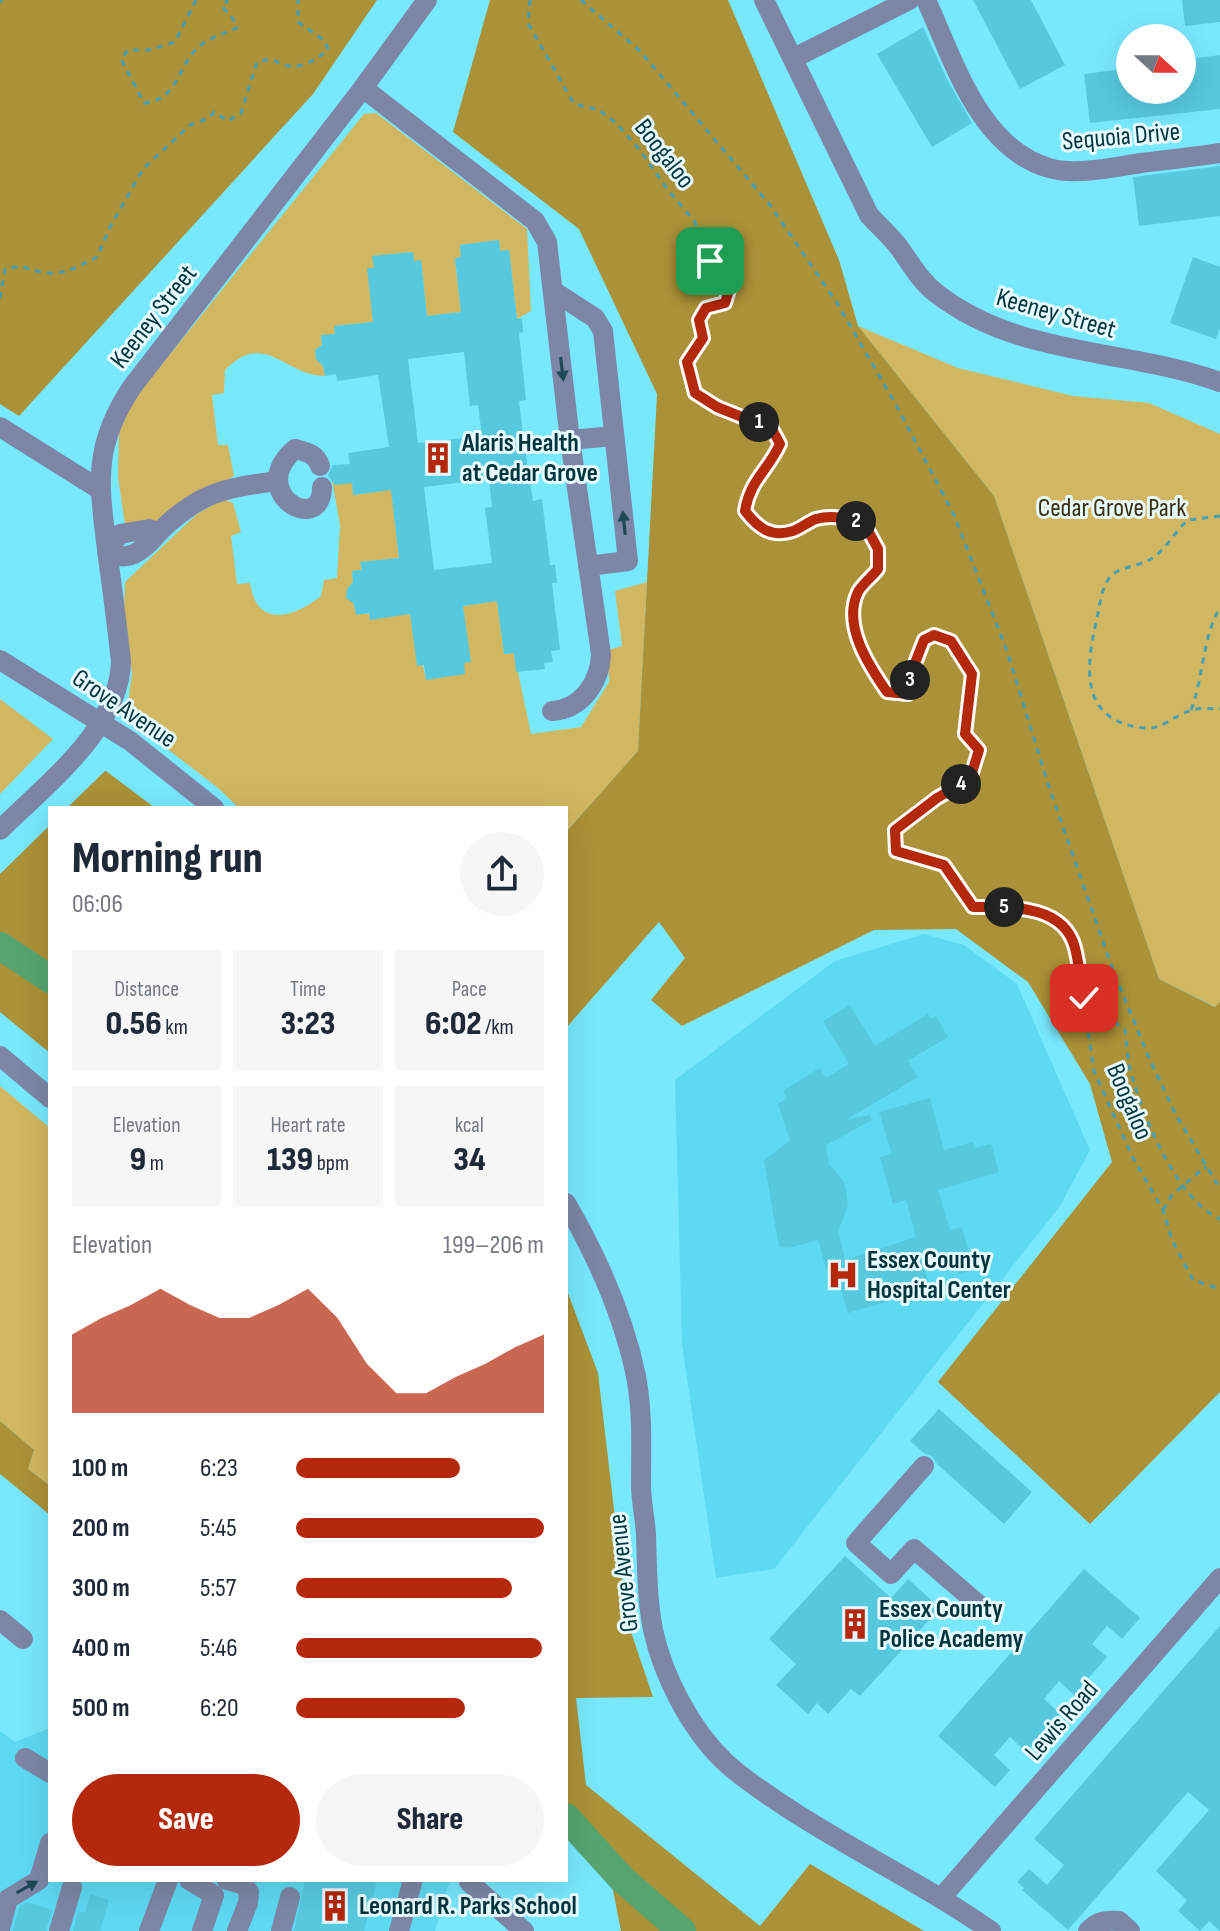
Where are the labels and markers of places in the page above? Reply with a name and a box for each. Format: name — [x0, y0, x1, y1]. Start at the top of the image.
pin — [676, 227, 744, 295]
pin: 1 — [739, 402, 779, 442]
place label: Alaris Health at Cedar Grove — [461, 428, 598, 489]
building icon: Alaris Health at Cedar Grove — [421, 441, 455, 475]
pin: 2 — [836, 501, 876, 541]
pin: 3 — [890, 660, 930, 700]
pin: 4 — [941, 764, 981, 804]
pin: 5 — [984, 887, 1024, 927]
pin — [1050, 964, 1118, 1032]
place label: Essex County Hospital Center — [867, 1245, 1011, 1306]
hospital icon: Essex County Hospital Center — [826, 1258, 860, 1292]
place label: Essex County Police Academy — [879, 1594, 1024, 1655]
building icon: Essex County Police Academy — [838, 1607, 872, 1641]
building icon: Leonard R. Parks School — [318, 1889, 352, 1923]
place label: Leonard R. Parks School — [359, 1891, 577, 1922]

